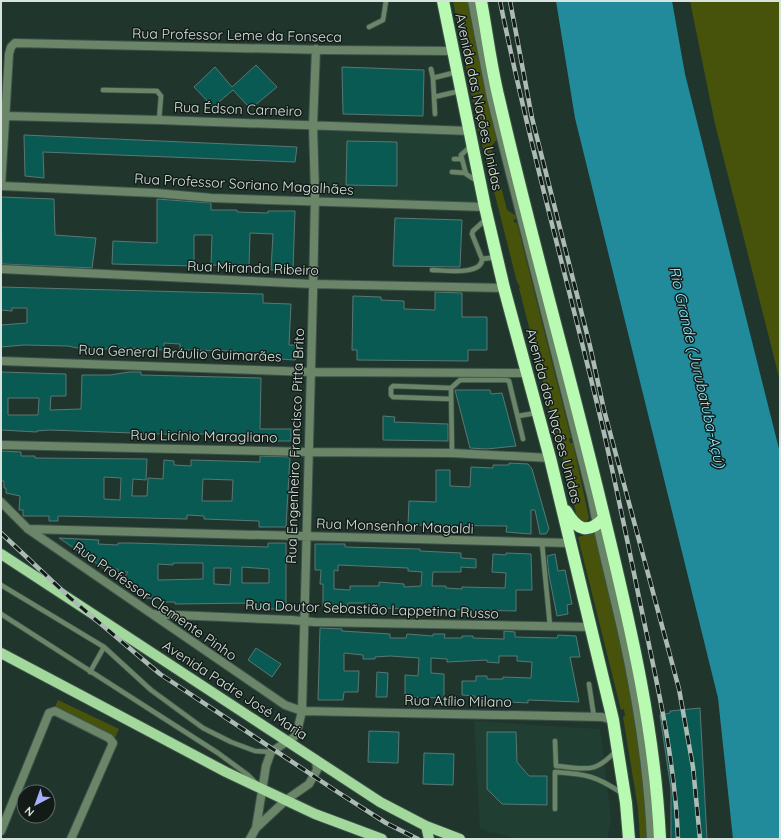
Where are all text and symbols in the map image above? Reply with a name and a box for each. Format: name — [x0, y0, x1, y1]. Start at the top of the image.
street label: Avenida das Nações Unidas — [451, 12, 507, 192]
street label: Rua Professor Leme da Fonseca — [132, 24, 342, 46]
street label: Rua Édson Carneiro — [174, 98, 302, 120]
street label: Rua Professor Soriano Magalhães — [134, 169, 354, 199]
street label: Rua Miranda Ribeiro — [187, 257, 319, 279]
water label: Rio Grande (Jurubatuba-Açú) — [665, 264, 730, 471]
street label: Avenida das Nações Unidas — [522, 327, 586, 505]
street label: Rua Engenheiro Francisco Pitta Brito — [282, 328, 308, 564]
street label: Rua General Bráulio Guimarães — [78, 340, 282, 366]
street label: Rua Licínio Maragliano — [130, 426, 278, 446]
street label: Rua Monsenhor Magaldi — [316, 514, 474, 538]
street label: Rua Professor Clemente Pinho — [70, 537, 240, 665]
street label: Rua Doutor Sebastião Lappetina Russo — [245, 596, 499, 622]
street label: Avenida Padre José Maria — [159, 636, 311, 744]
street label: Rua Atílio Milano — [404, 691, 512, 711]
north arrow — [16, 784, 56, 824]
text: N — [22, 804, 37, 819]

